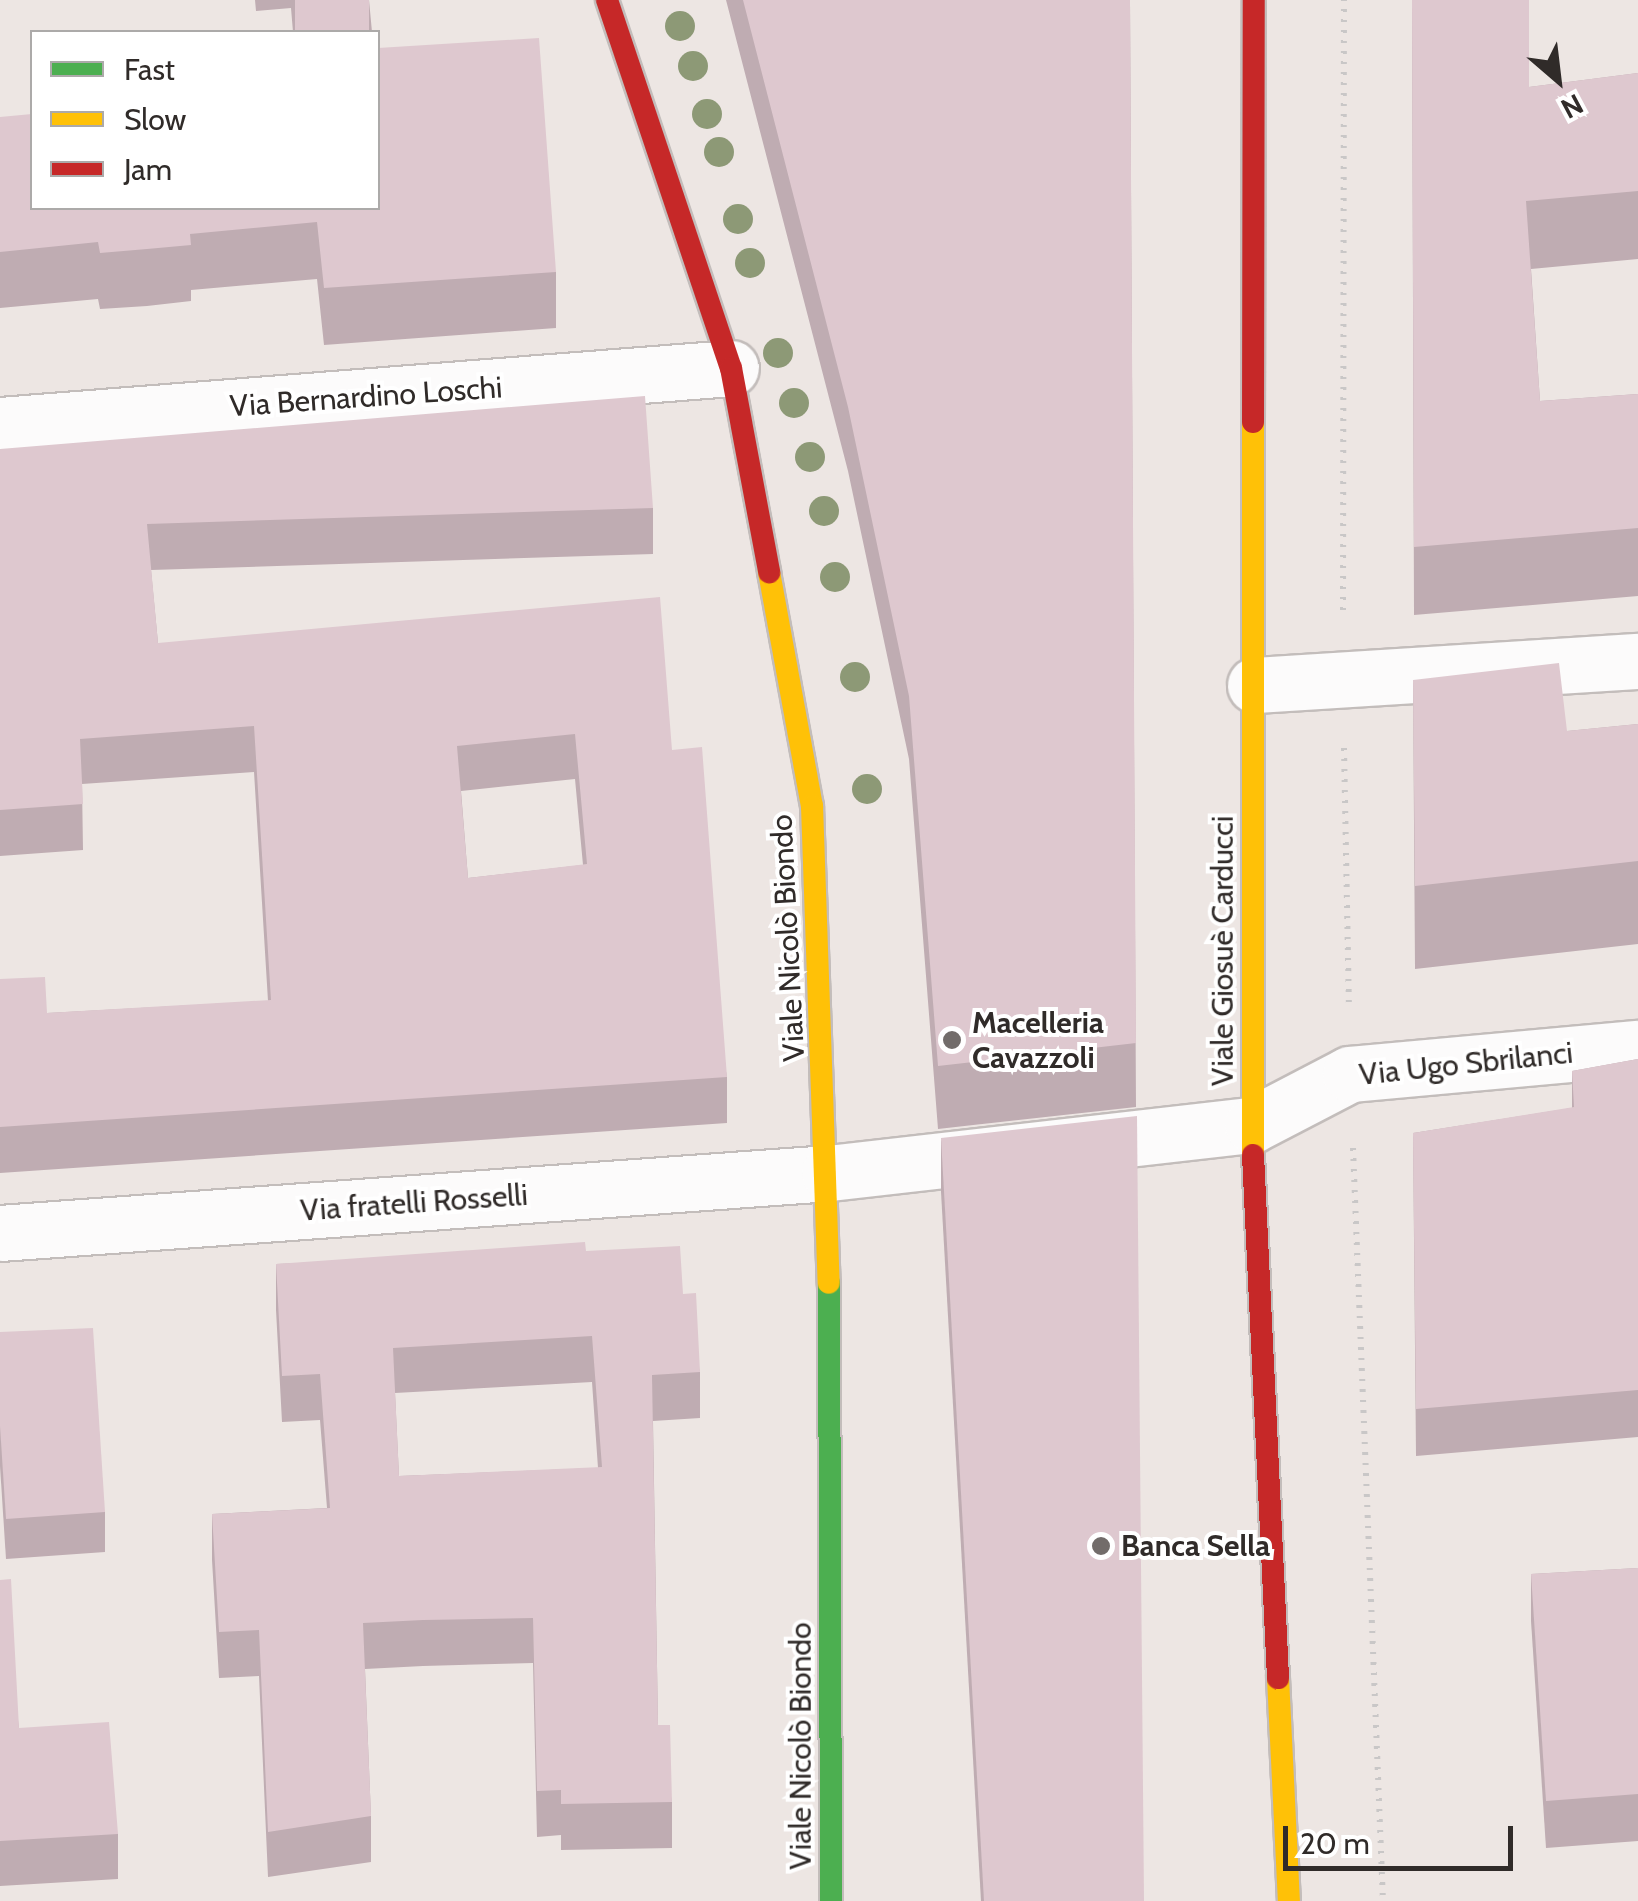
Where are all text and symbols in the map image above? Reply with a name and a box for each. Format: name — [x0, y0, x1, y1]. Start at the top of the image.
legend — [30, 30, 380, 210]
north arrow — [1508, 30, 1608, 130]
text: Fast — [124, 51, 175, 88]
text: N — [1555, 87, 1589, 126]
text: Slow — [124, 101, 186, 138]
text: Jam — [124, 151, 172, 188]
street label: Via Bernardino Loschi — [229, 370, 503, 424]
street label: Viale Nicolò Biondo — [764, 814, 812, 1062]
street label: Viale Giosuè Carducci — [1205, 816, 1241, 1086]
place label: Macelleria Cavazzoli — [972, 1005, 1104, 1076]
marker: Macelleria Cavazzoli — [941, 1029, 963, 1051]
street label: Via Ugo Sbrilanci — [1357, 1035, 1575, 1093]
street label: Via fratelli Rosselli — [299, 1177, 529, 1229]
place label: Banca Sella — [1121, 1528, 1270, 1564]
marker: Banca Sella — [1090, 1535, 1112, 1557]
street label: Viale Nicolò Biondo — [783, 1622, 819, 1870]
scale bar — [1288, 1806, 1518, 1868]
text: 20 m — [1300, 1825, 1370, 1862]

